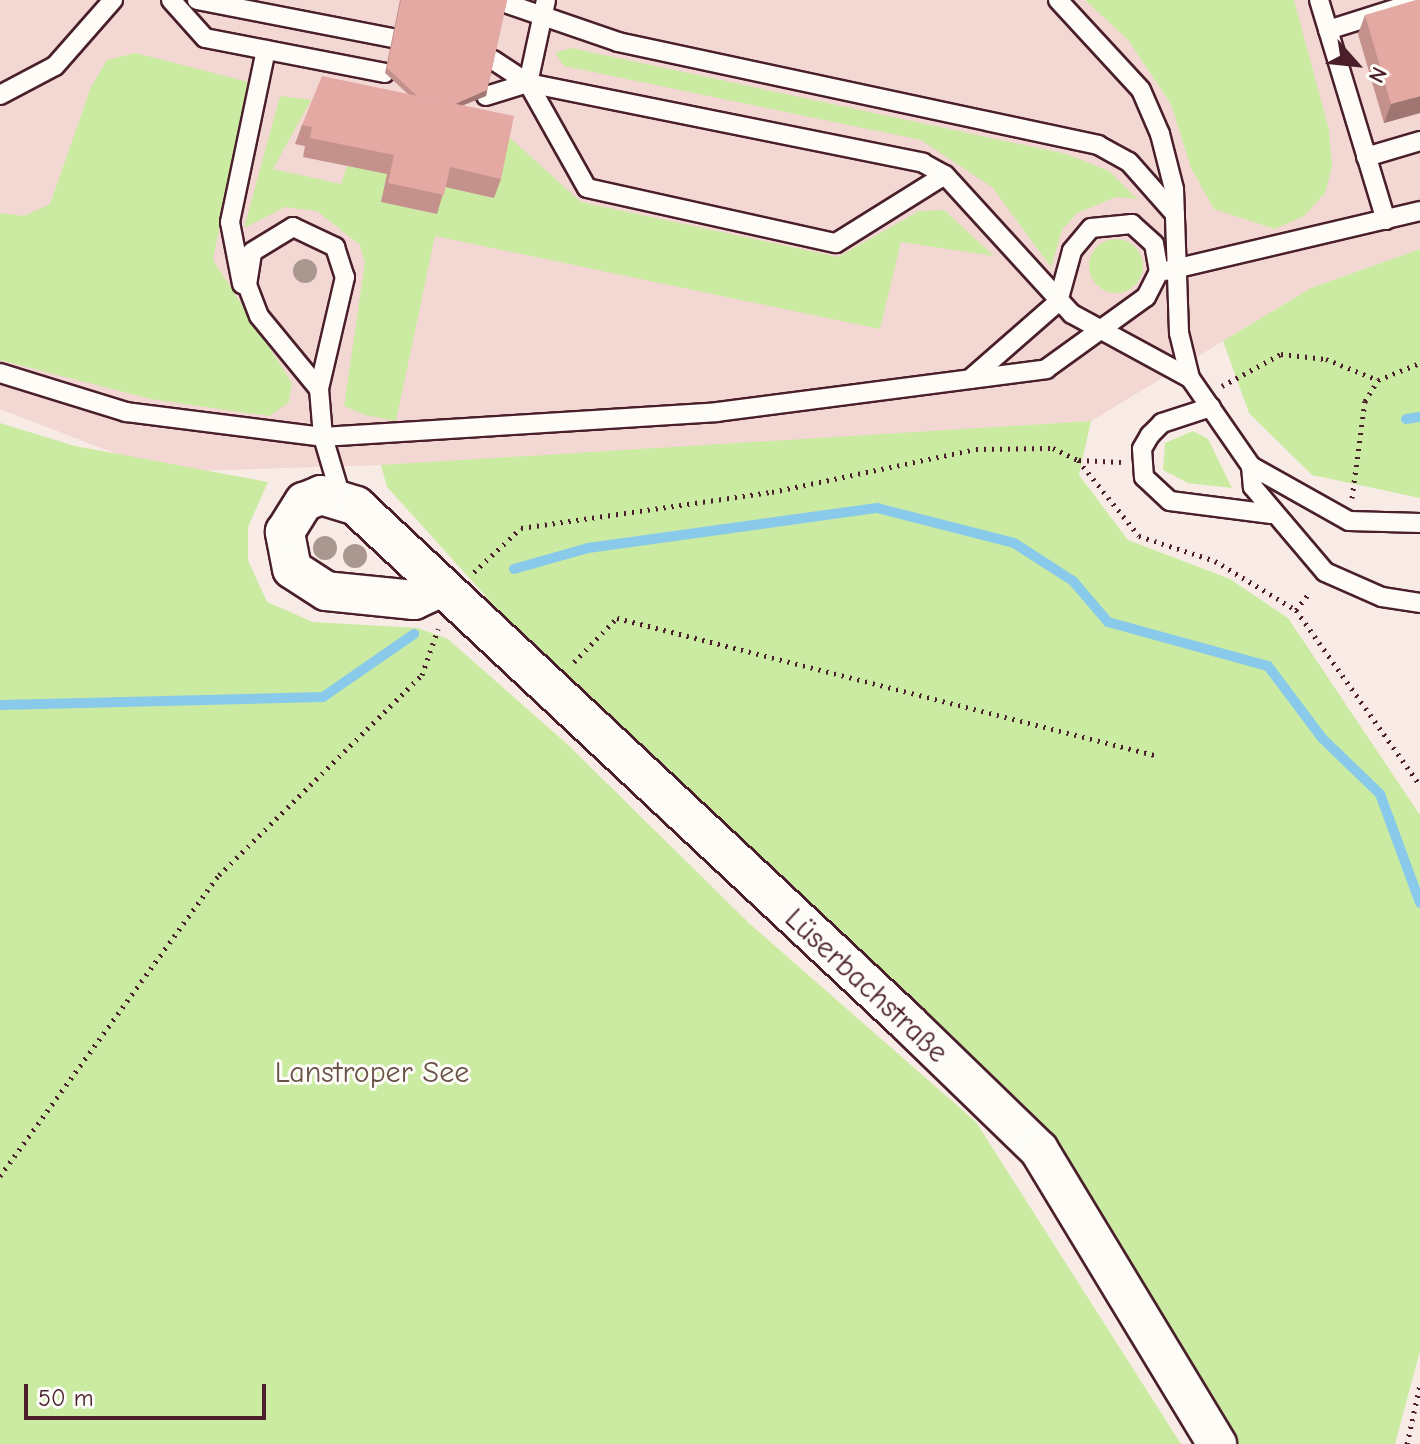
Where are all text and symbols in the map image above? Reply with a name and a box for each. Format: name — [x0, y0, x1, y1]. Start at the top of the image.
north arrow — [1316, 24, 1396, 104]
text: N — [1363, 63, 1392, 87]
street label: Lüserbachstraße — [777, 901, 955, 1071]
park label: Lanstroper See — [275, 1055, 469, 1091]
scale bar — [28, 1368, 270, 1418]
text: 50 m — [38, 1384, 94, 1412]

